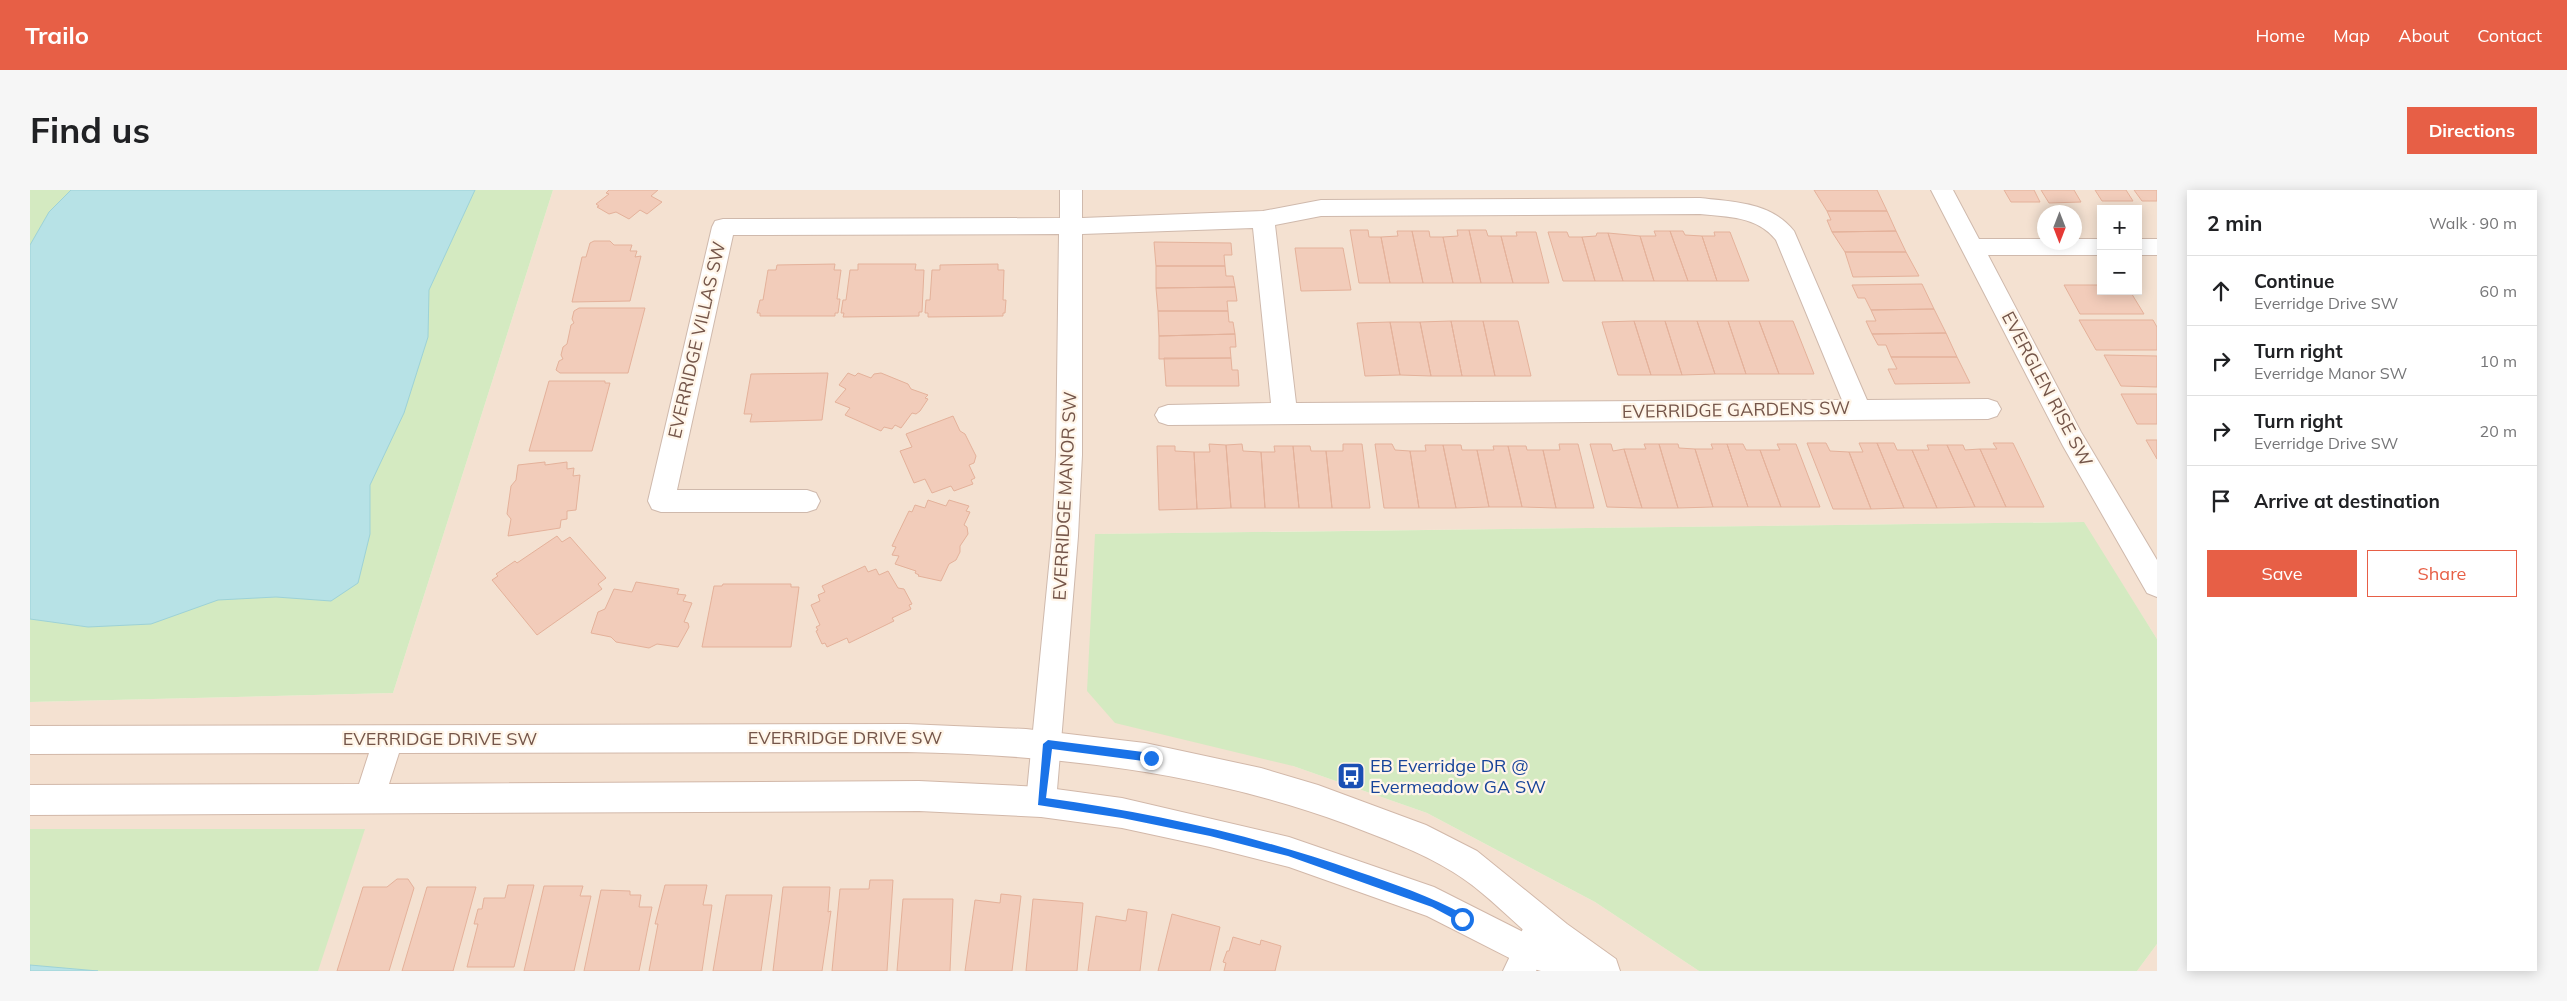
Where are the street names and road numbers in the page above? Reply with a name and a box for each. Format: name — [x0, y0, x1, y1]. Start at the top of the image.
street label: EVERRIDGE VILLAS SW — [663, 239, 730, 441]
street label: EVERGLEN RISE SW — [1997, 307, 2098, 470]
street label: EVERRIDGE MANOR SW — [1048, 391, 1081, 601]
street label: EVERRIDGE GARDENS SW — [1622, 396, 1850, 423]
street label: EVERRIDGE DRIVE SW — [748, 726, 942, 749]
street label: EVERRIDGE DRIVE SW — [343, 727, 537, 750]

